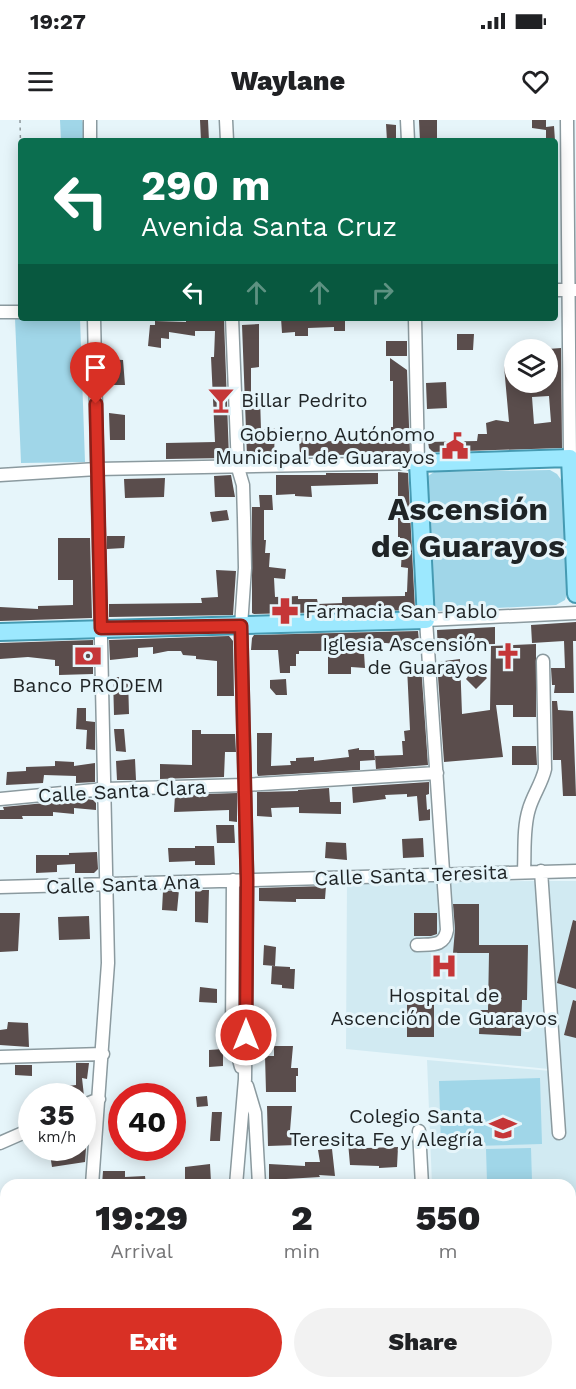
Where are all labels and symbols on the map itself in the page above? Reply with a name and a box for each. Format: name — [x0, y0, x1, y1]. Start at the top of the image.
pin — [70, 342, 121, 404]
bar icon: Billar Pedrito — [206, 385, 236, 415]
place label: Billar Pedrito — [241, 388, 367, 412]
place label: Gobierno Autónomo Municipal de Guarayos — [215, 422, 435, 469]
public building icon: Gobierno Autónomo Municipal de Guarayos — [440, 431, 470, 461]
district label: Ascensión de Guarayos — [371, 490, 565, 565]
pharmacy icon: Farmacia San Pablo — [270, 596, 300, 626]
place label: Farmacia San Pablo — [305, 599, 498, 623]
place label: Iglesia Ascensión de Guarayos — [322, 632, 488, 679]
bank icon: Banco PRODEM — [73, 641, 103, 671]
church icon: Iglesia Ascensión de Guarayos — [493, 641, 523, 671]
place label: Banco PRODEM — [12, 673, 164, 697]
street label: Calle Santa Clara — [37, 775, 207, 807]
street label: Calle Santa Teresita — [314, 860, 508, 890]
street label: Calle Santa Ana — [46, 869, 200, 899]
hospital icon: Hospital de Ascención de Guarayos — [429, 951, 459, 981]
place label: Hospital de Ascención de Guarayos — [331, 983, 558, 1030]
position arrow — [214, 1003, 278, 1067]
speed limit sign: 40 — [108, 1083, 186, 1161]
place label: Colegio Santa Teresita Fe y Alegría — [289, 1104, 483, 1151]
school or university icon: Colegio Santa Teresita Fe y Alegría — [488, 1113, 518, 1143]

